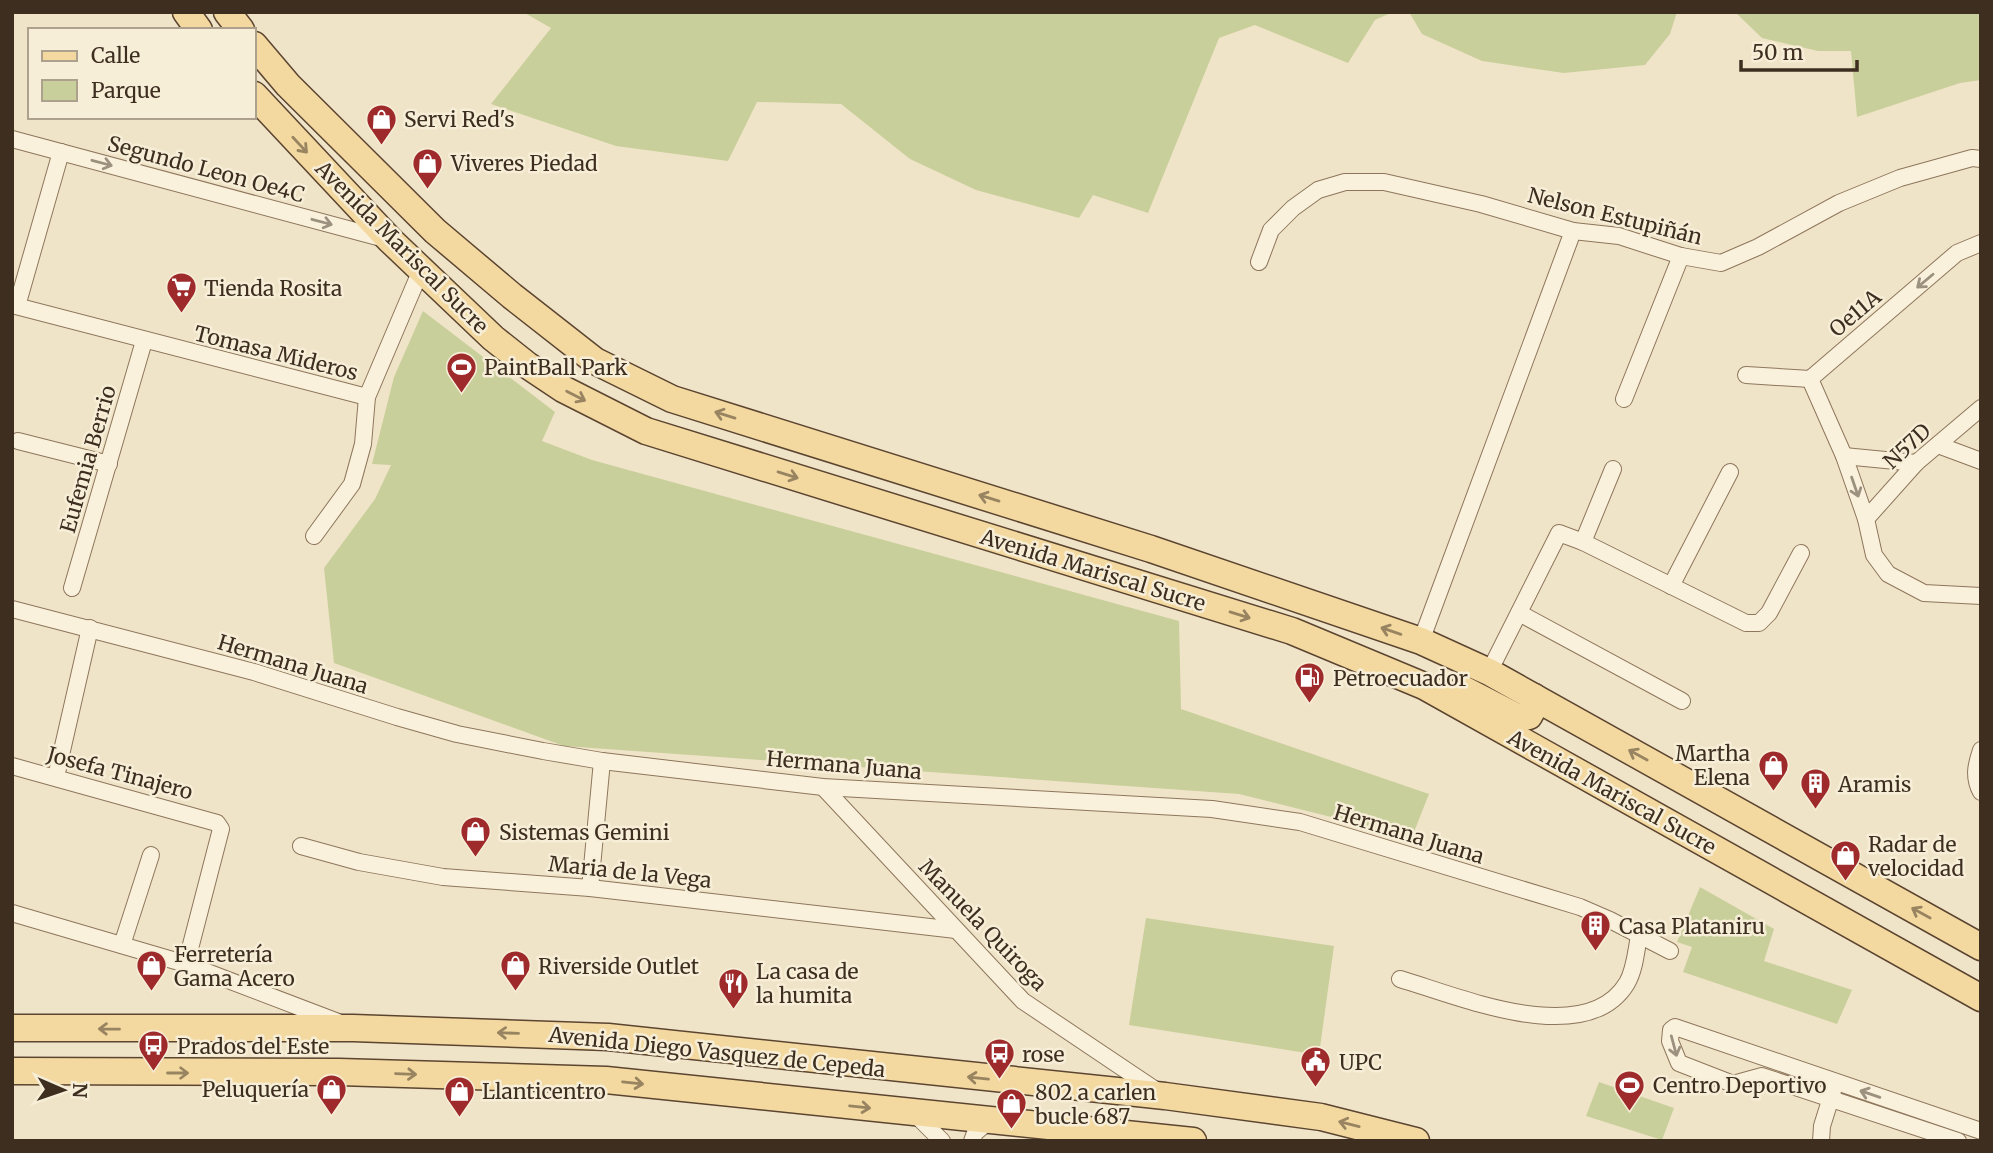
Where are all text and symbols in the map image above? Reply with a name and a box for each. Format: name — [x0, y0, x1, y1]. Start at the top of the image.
legend — [28, 28, 256, 119]
scale bar — [1741, 28, 1856, 72]
text: 50 m — [1752, 39, 1803, 66]
text: Calle — [91, 42, 140, 69]
text: Parque — [91, 77, 161, 104]
shop icon: Servi Red's — [364, 102, 398, 146]
place label: Servi Red's — [404, 106, 515, 133]
street label: Segundo Leon Oe4C — [105, 130, 307, 208]
one-way arrow — [292, 136, 308, 154]
shop icon: Viveres Piedad — [411, 146, 445, 190]
place label: Viveres Piedad — [450, 150, 598, 177]
street label: Avenida Mariscal Sucre — [309, 154, 494, 339]
one-way arrow — [90, 157, 113, 170]
street label: Nelson Estupiñán — [1525, 181, 1705, 251]
one-way arrow — [310, 216, 332, 229]
supermarket icon: Tienda Rosita — [164, 271, 198, 315]
one-way arrow — [1916, 273, 1934, 289]
place label: Tienda Rosita — [204, 275, 342, 302]
street label: Oe11A — [1824, 283, 1887, 342]
street label: Tomasa Mideros — [191, 320, 361, 386]
sports icon: PaintBall Park — [444, 350, 478, 394]
place label: PaintBall Park — [484, 354, 628, 381]
street label: Eufemia Berrio — [54, 382, 122, 536]
one-way arrow — [565, 389, 586, 403]
one-way arrow — [715, 408, 737, 421]
street label: N57D — [1878, 417, 1936, 475]
one-way arrow — [777, 470, 799, 483]
one-way arrow — [1850, 476, 1862, 498]
one-way arrow — [979, 490, 1001, 503]
street label: Avenida Mariscal Sucre — [976, 523, 1209, 617]
one-way arrow — [1229, 609, 1251, 622]
one-way arrow — [1381, 624, 1403, 636]
street label: Hermana Juana — [215, 628, 371, 700]
fuel station icon: Petroecuador — [1293, 661, 1327, 705]
place label: Petroecuador — [1333, 665, 1468, 692]
street label: Avenida Mariscal Sucre — [1502, 723, 1721, 861]
street label: Josefa Tinajero — [43, 740, 196, 805]
place label: Martha Elena — [1675, 740, 1750, 791]
street label: Hermana Juana — [765, 745, 923, 785]
one-way arrow — [1628, 748, 1648, 762]
shop icon: Martha Elena — [1756, 748, 1790, 792]
building icon: Aramis — [1798, 767, 1832, 811]
place label: Aramis — [1837, 771, 1911, 798]
street label: Hermana Juana — [1331, 798, 1487, 870]
shop icon: Sistemas Gemini — [459, 815, 493, 859]
place label: Sistemas Gemini — [499, 819, 670, 846]
place label: Radar de velocidad — [1867, 831, 1964, 882]
shop icon: Radar de velocidad — [1828, 839, 1862, 883]
street label: Maria de la Vega — [547, 850, 713, 894]
street label: Manuela Quiroga — [913, 853, 1053, 997]
one-way arrow — [1911, 906, 1932, 919]
building icon: Casa Plataniru — [1579, 909, 1613, 953]
place label: Casa Plataniru — [1619, 913, 1765, 940]
place label: Ferretería Gama Acero — [174, 941, 295, 992]
shop icon: Ferretería Gama Acero — [134, 949, 168, 993]
shop icon: Riverside Outlet — [498, 949, 532, 993]
place label: Riverside Outlet — [538, 953, 699, 980]
place label: La casa de la humita — [756, 958, 859, 1009]
restaurant icon: La casa de la humita — [716, 966, 750, 1010]
street label: Avenida Diego Vasquez de Cepeda — [546, 1021, 887, 1083]
one-way arrow — [98, 1022, 121, 1035]
one-way arrow — [497, 1027, 520, 1040]
bus stop icon: Prados del Este — [137, 1029, 171, 1073]
place label: Prados del Este — [177, 1033, 329, 1060]
one-way arrow — [1668, 1035, 1681, 1057]
bus stop icon: rose — [982, 1037, 1016, 1081]
place label: rose — [1022, 1041, 1065, 1068]
public building icon: UPC — [1299, 1045, 1333, 1089]
place label: UPC — [1339, 1049, 1382, 1076]
north arrow — [28, 1055, 98, 1125]
one-way arrow — [167, 1066, 190, 1080]
one-way arrow — [394, 1068, 417, 1081]
sports icon: Centro Deportivo — [1613, 1068, 1647, 1112]
shop icon: Peluquería — [315, 1072, 349, 1116]
one-way arrow — [967, 1072, 990, 1085]
place label: Centro Deportivo — [1653, 1072, 1826, 1099]
shop icon: Llanticentro — [442, 1074, 476, 1118]
place label: Peluquería — [202, 1076, 309, 1103]
one-way arrow — [621, 1077, 644, 1090]
place label: Llanticentro — [482, 1078, 606, 1105]
place label: 802 a carlen bucle 687 — [1034, 1079, 1156, 1130]
text: N — [68, 1083, 92, 1099]
shop icon: 802 a carlen bucle 687 — [995, 1087, 1029, 1131]
one-way arrow — [1859, 1087, 1881, 1099]
one-way arrow — [848, 1100, 870, 1113]
one-way arrow — [1338, 1117, 1361, 1130]

